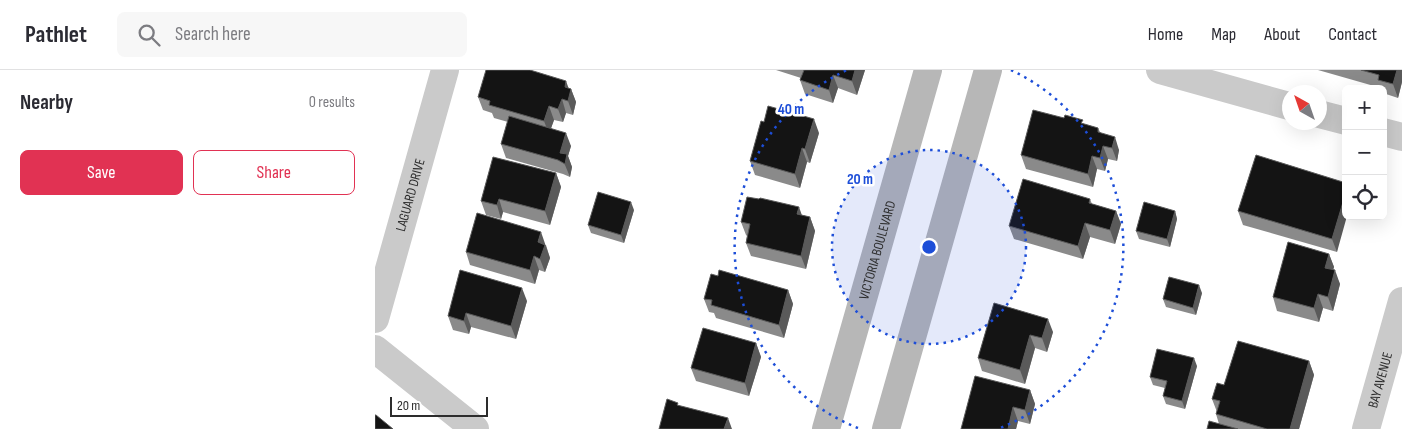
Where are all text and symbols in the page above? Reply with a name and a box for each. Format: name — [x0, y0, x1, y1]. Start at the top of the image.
search box — [117, 12, 467, 57]
text: Pathlet — [25, 20, 87, 49]
icon: search — [135, 21, 163, 49]
text: Search here — [175, 23, 251, 46]
text: Home — [1148, 24, 1183, 45]
text: Map — [1211, 24, 1236, 45]
text: About — [1264, 24, 1300, 45]
text: Contact — [1328, 24, 1377, 45]
north arrow — [1282, 85, 1327, 130]
map controls — [1342, 85, 1387, 220]
button: + — [1342, 85, 1387, 130]
text: Nearby — [20, 90, 73, 115]
text: 0 results — [309, 93, 355, 112]
text: 40 m — [778, 100, 804, 119]
button: − — [1342, 130, 1387, 175]
button: Save — [20, 150, 183, 195]
button: Share — [193, 150, 355, 195]
street label: LAGUARD DRIVE — [392, 156, 429, 233]
text: 20 m — [847, 170, 873, 189]
button: locate — [1342, 175, 1387, 220]
street label: VICTORIA BOULEVARD — [855, 199, 899, 302]
centre of rings — [920, 238, 938, 256]
street label: BAY AVENUE — [1364, 350, 1396, 410]
scale bar — [390, 394, 487, 417]
text: 20 m — [397, 397, 420, 414]

